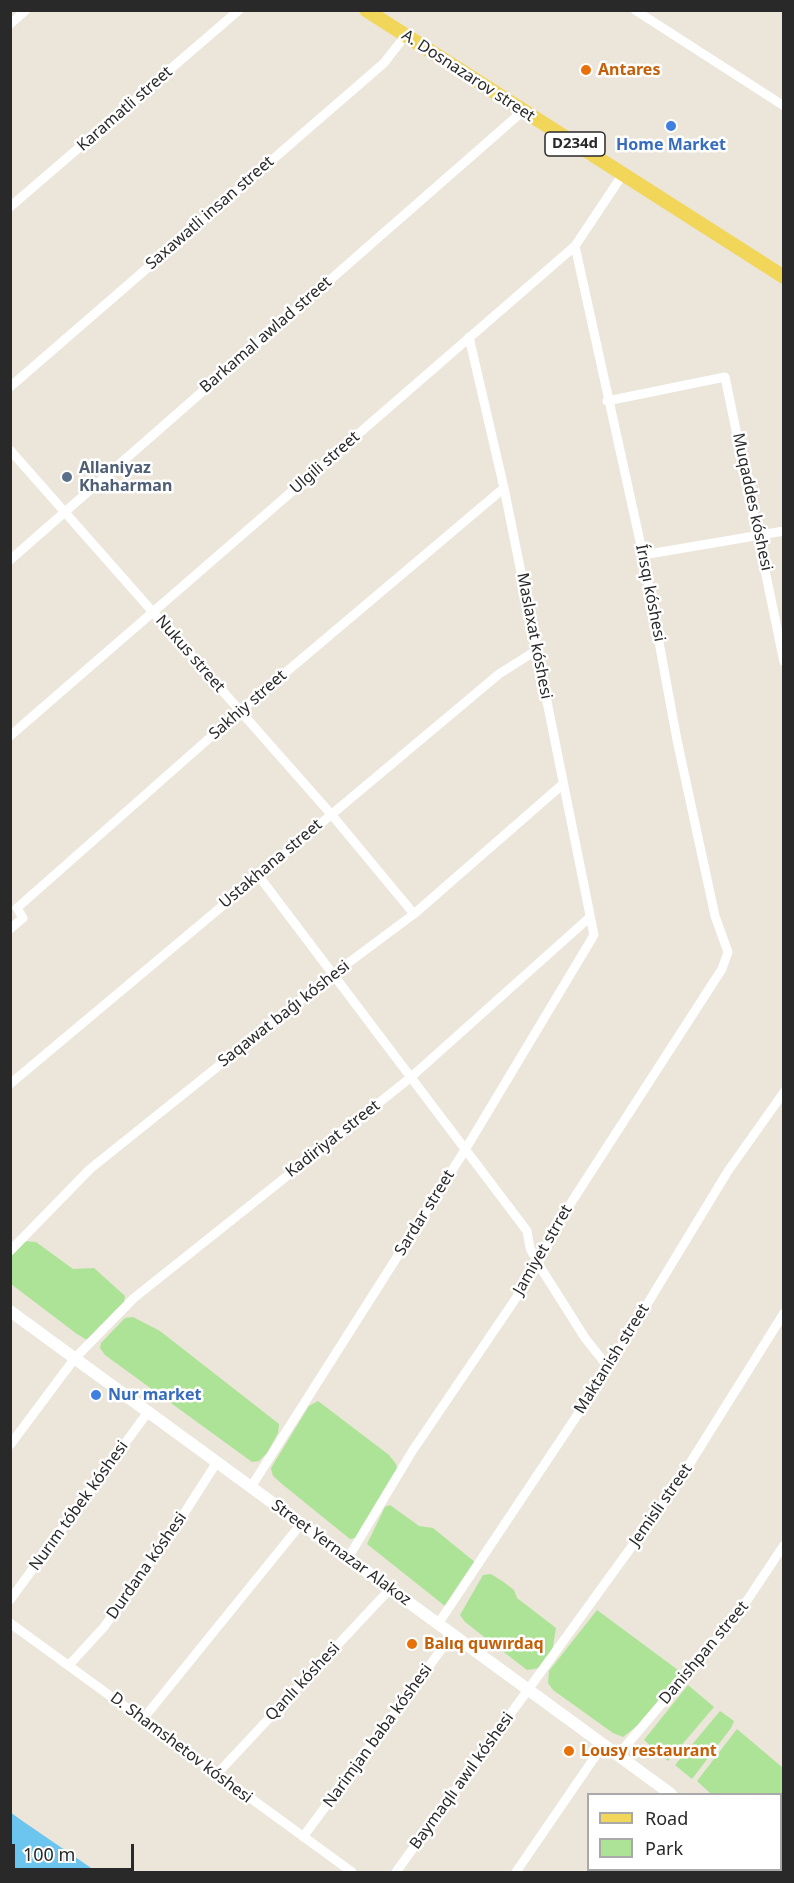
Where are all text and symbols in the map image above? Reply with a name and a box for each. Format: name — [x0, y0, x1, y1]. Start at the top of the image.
street label: A. Dosnazarov street — [398, 26, 538, 126]
place label: Antares — [598, 60, 660, 80]
street label: Karamatli street — [73, 62, 177, 156]
marker: Antares — [579, 63, 593, 77]
marker: Home Market — [664, 119, 678, 133]
road number: D234d — [545, 132, 605, 156]
place label: Home Market — [616, 135, 726, 155]
street label: Saxawatli insan street — [142, 152, 278, 274]
street label: Barkamal awlad street — [196, 273, 336, 397]
street label: Ulgili street — [286, 428, 364, 498]
street label: Muqaddes kóshesi — [728, 431, 776, 573]
place label: Allaniyaz Khaharman — [79, 458, 172, 496]
marker: Allaniyaz Khaharman — [60, 470, 74, 484]
street label: Írısqı kóshesi — [631, 543, 669, 643]
street label: Maslaxat kóshesi — [512, 571, 556, 701]
street label: Nukus street — [151, 612, 229, 696]
street label: Sakhiy street — [205, 666, 291, 744]
street label: Ustakhana street — [216, 815, 326, 913]
street label: Saqawat baǵı kóshesi — [214, 957, 354, 1071]
street label: Kadiriyat street — [282, 1096, 384, 1182]
street label: Sardar street — [391, 1167, 459, 1259]
street label: Jamiyet strret — [510, 1202, 576, 1298]
street label: Maktanish street — [570, 1300, 654, 1418]
place label: Nur market — [108, 1385, 201, 1405]
marker: Nur market — [89, 1388, 103, 1402]
street label: Nurım tóbek kóshesi — [26, 1437, 132, 1575]
street label: Jemisli street — [626, 1460, 696, 1550]
street label: Street Yernazar Alakoz — [267, 1496, 415, 1610]
street label: Durdana kóshesi — [103, 1509, 191, 1623]
street label: Danishpan street — [655, 1598, 753, 1708]
place label: Balıq quwırdaq — [424, 1634, 544, 1654]
marker: Balıq quwırdaq — [405, 1637, 419, 1651]
street label: Qanlı kóshesi — [262, 1639, 344, 1725]
street label: Narimjan baba kóshesi — [320, 1661, 436, 1811]
street label: D. Shamshetov kóshesi — [106, 1688, 256, 1808]
street label: Baymaqlı awıl kóshesi — [406, 1709, 518, 1853]
place label: Lousy restaurant — [581, 1741, 717, 1761]
marker: Lousy restaurant — [562, 1744, 576, 1758]
legend — [587, 1793, 782, 1871]
text: Road — [645, 1806, 688, 1830]
scale bar — [15, 1832, 136, 1870]
text: Park — [645, 1836, 683, 1860]
text: 100 m — [23, 1842, 75, 1866]

